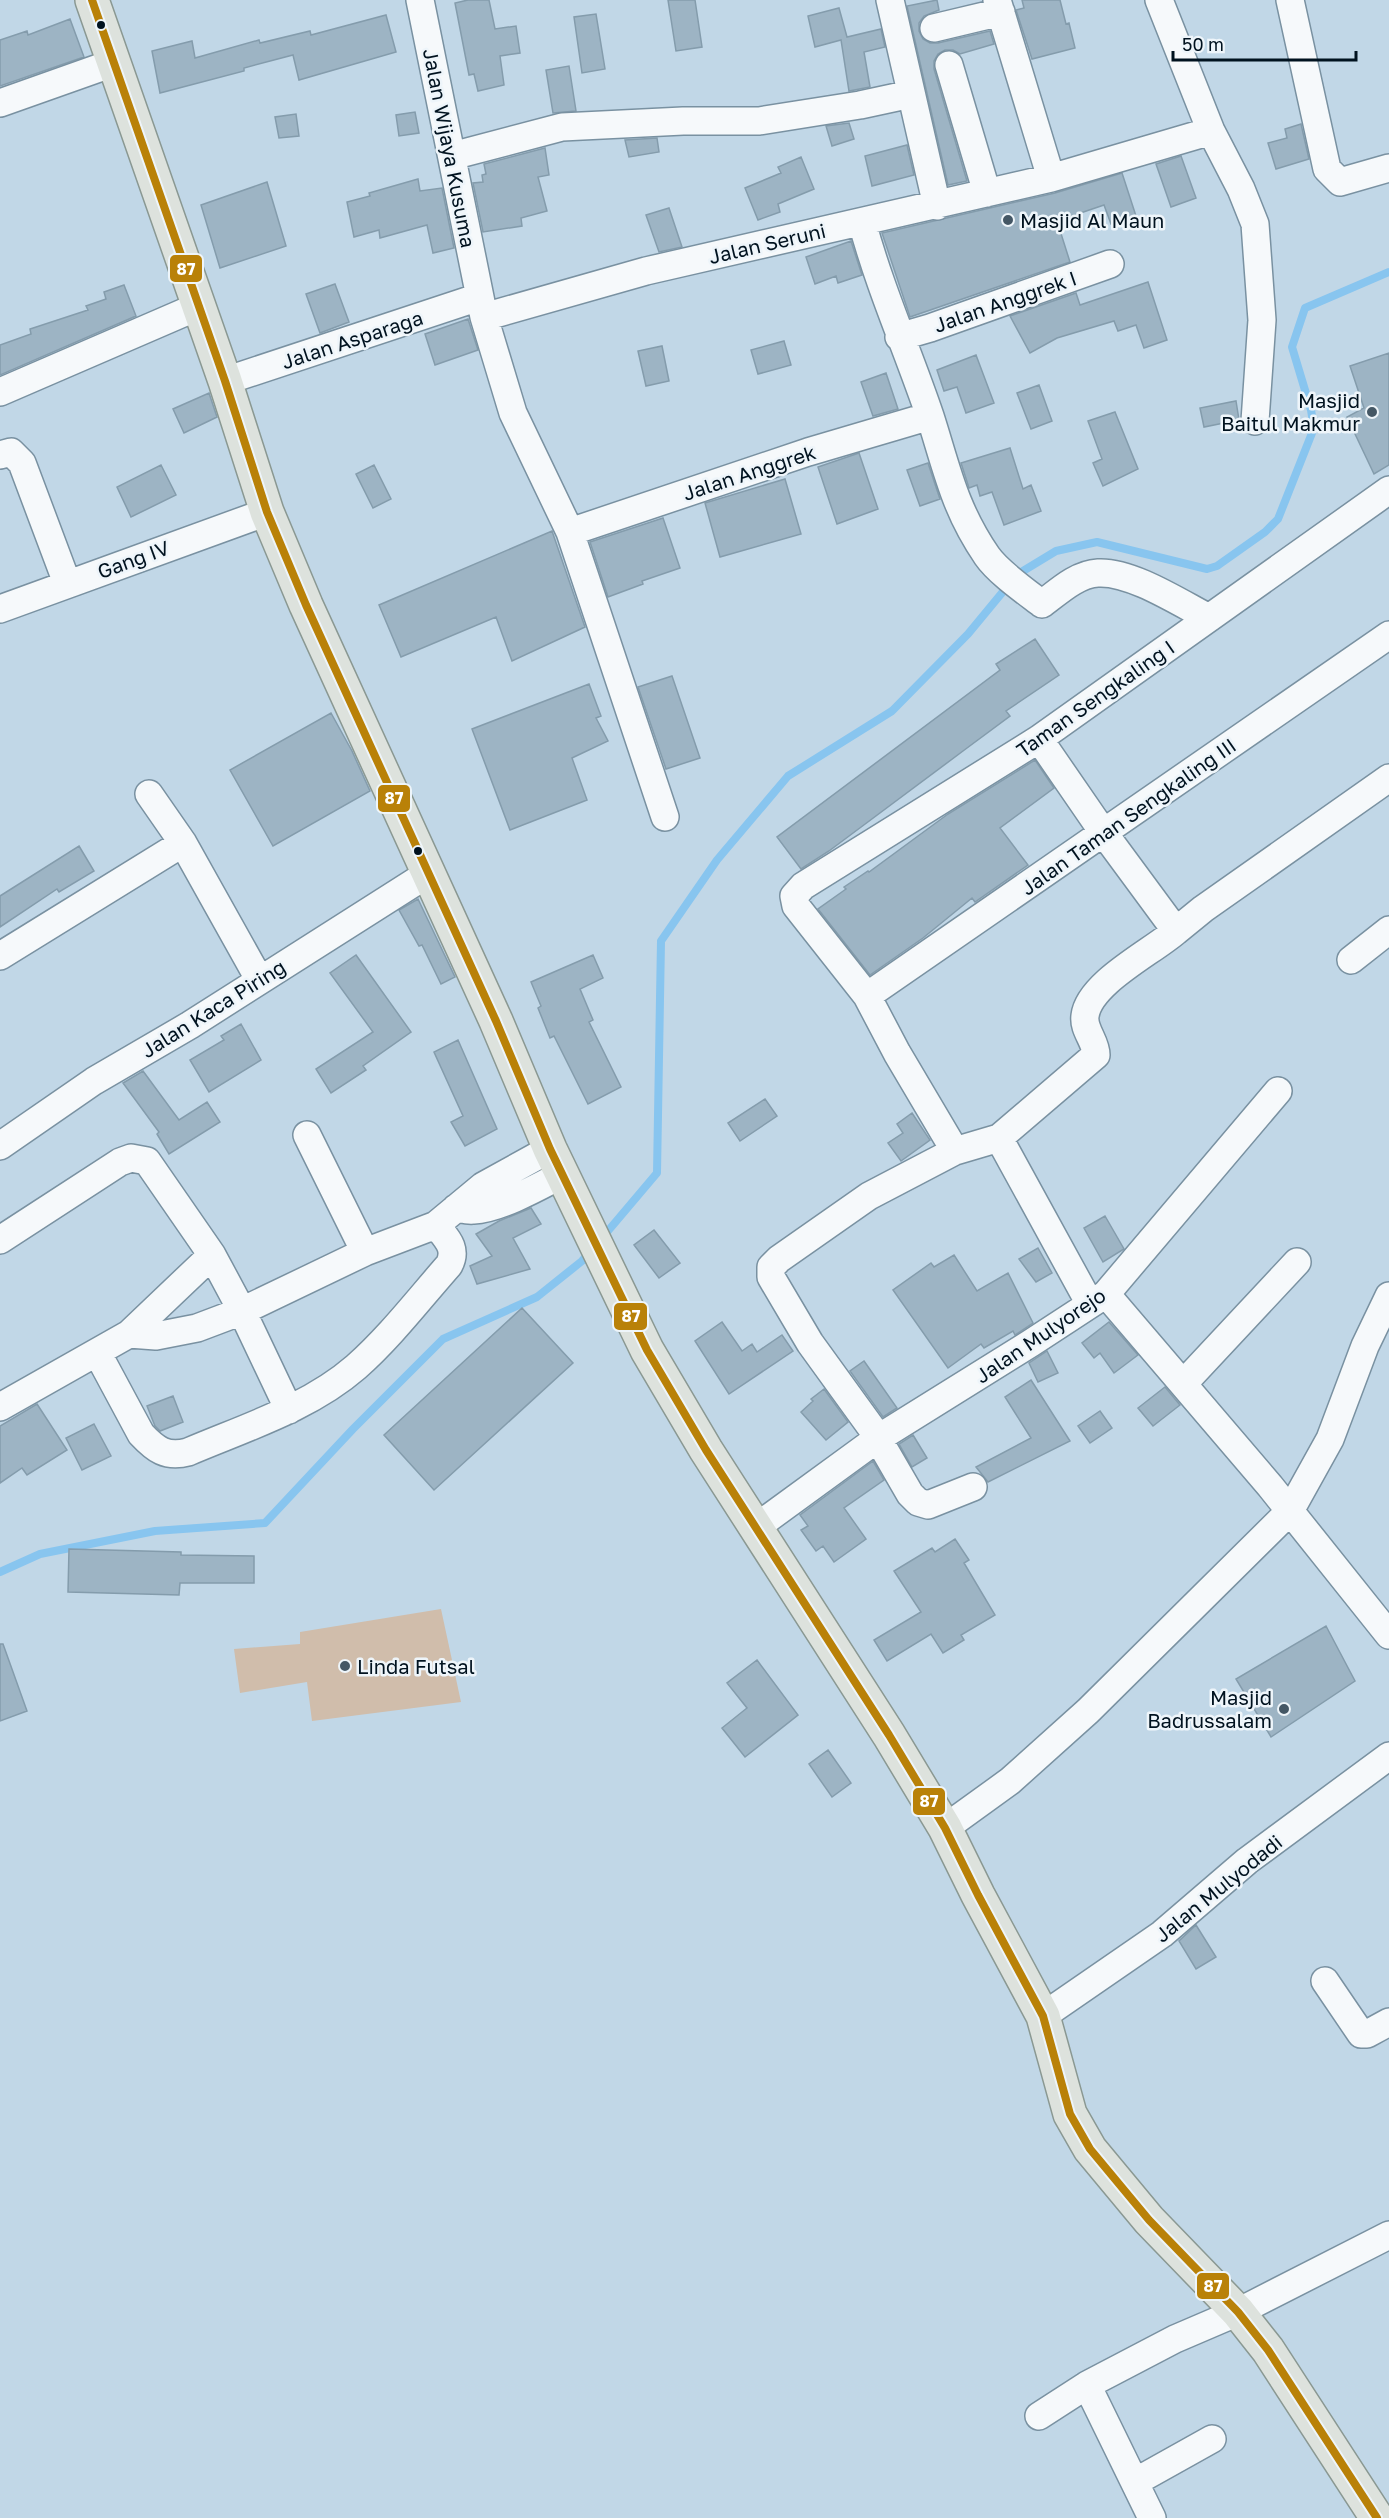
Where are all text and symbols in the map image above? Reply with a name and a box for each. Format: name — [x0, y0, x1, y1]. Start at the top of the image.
unlabelled marker — [95, 19, 107, 31]
scale bar — [1173, 24, 1356, 62]
text: 50 m — [1182, 33, 1224, 55]
street label: Jalan Wijaya Kusuma — [419, 46, 481, 250]
place label: Masjid Al Maun — [1020, 208, 1164, 232]
marker: Masjid Al Maun — [1001, 213, 1015, 227]
street label: Jalan Seruni — [706, 218, 828, 268]
line badge: 87 — [169, 254, 203, 283]
text: 87 — [177, 259, 196, 279]
street label: Jalan Anggrek I — [930, 265, 1080, 337]
street label: Jalan Asparaga — [278, 305, 426, 373]
place label: Masjid Baitul Makmur — [1221, 388, 1360, 435]
marker: Masjid Baitul Makmur — [1365, 405, 1379, 419]
street label: Jalan Anggrek — [680, 439, 818, 505]
street label: Gang IV — [94, 535, 172, 583]
street label: Taman Sengkaling I — [1011, 634, 1179, 762]
street label: Jalan Taman Sengkaling III — [1016, 732, 1240, 900]
line badge: 87 — [377, 784, 411, 813]
text: 87 — [385, 788, 404, 808]
unlabelled marker — [412, 845, 424, 857]
street label: Jalan Kaca Piring — [136, 954, 290, 1062]
street label: Jalan Mulyorejo — [970, 1283, 1110, 1387]
line badge: 87 — [613, 1302, 648, 1331]
text: 87 — [622, 1306, 641, 1326]
place label: Linda Futsal — [357, 1654, 475, 1678]
marker: Linda Futsal — [338, 1659, 352, 1673]
place label: Masjid Badrussalam — [1147, 1685, 1272, 1732]
marker: Masjid Badrussalam — [1277, 1702, 1291, 1716]
line badge: 87 — [912, 1787, 946, 1816]
text: 87 — [920, 1791, 939, 1811]
street label: Jalan Mulyodadi — [1150, 1829, 1286, 1947]
line badge: 87 — [1196, 2272, 1230, 2300]
text: 87 — [1204, 2276, 1223, 2296]

